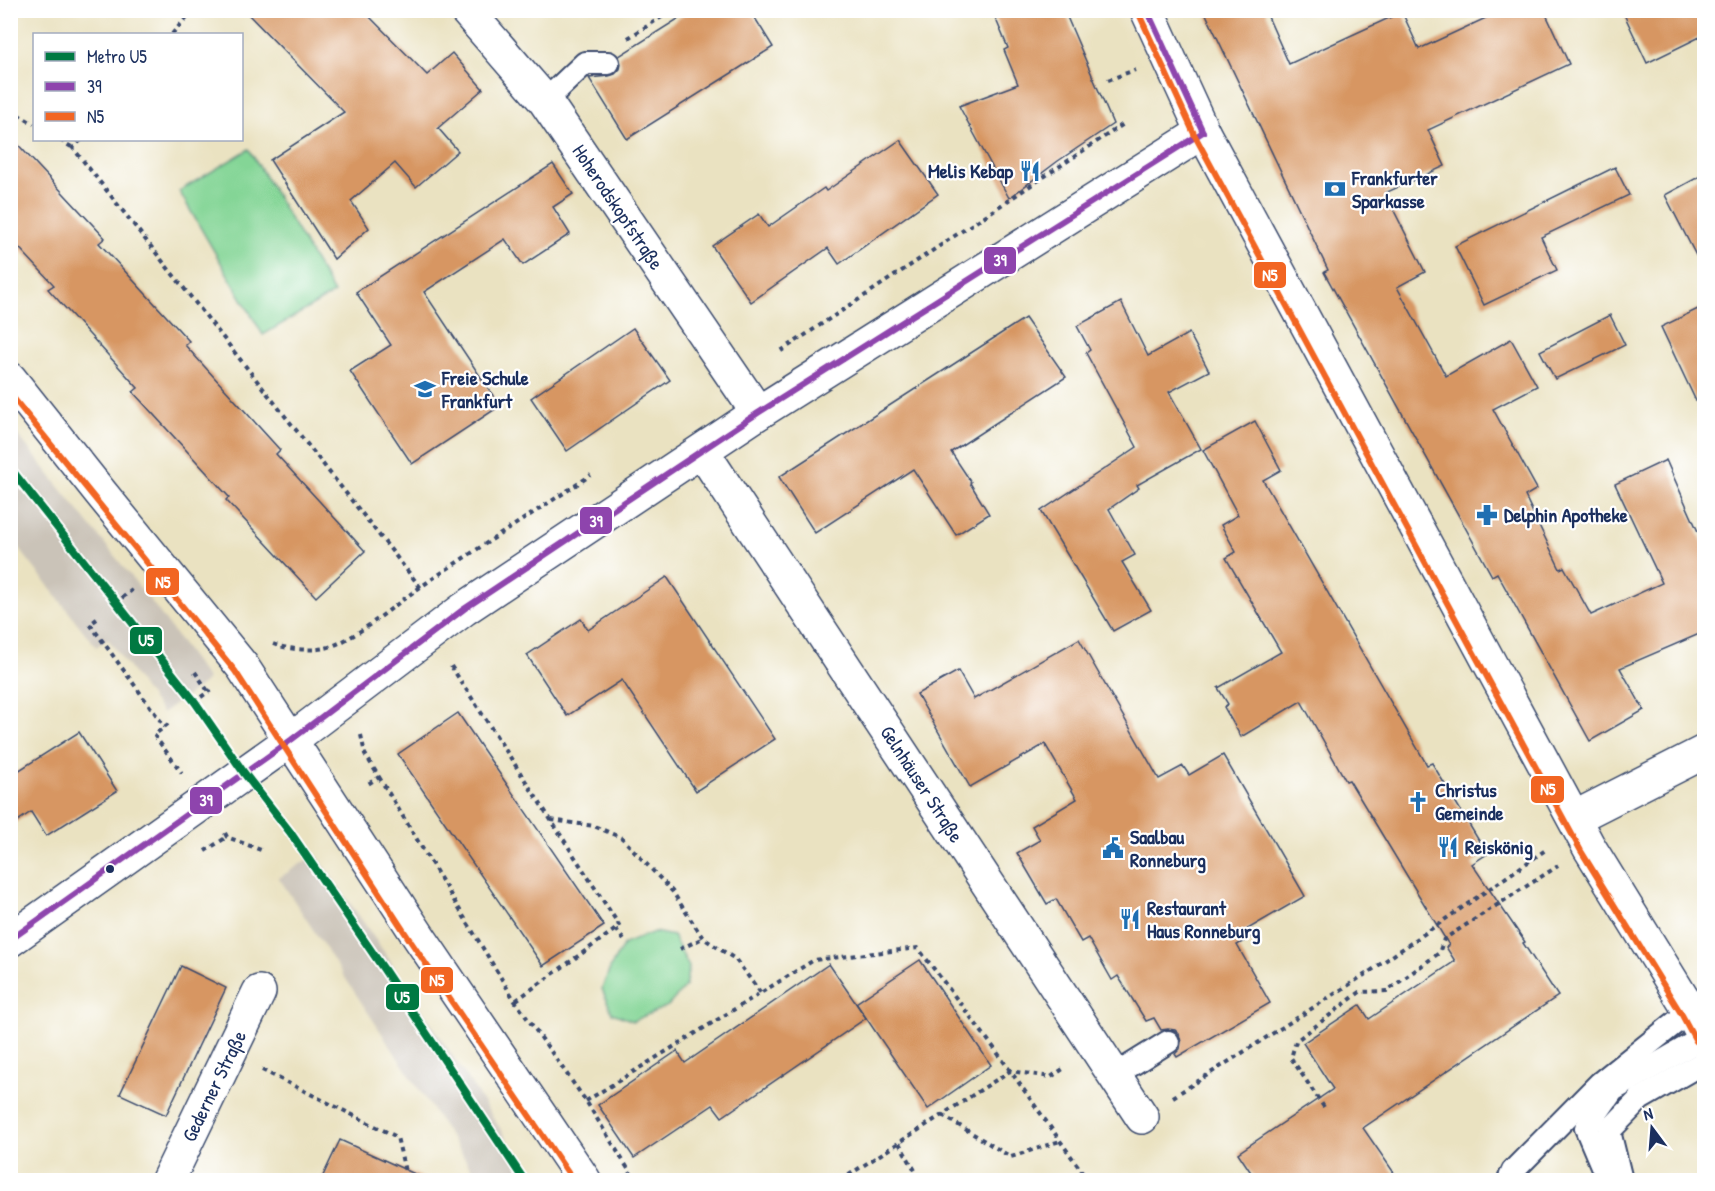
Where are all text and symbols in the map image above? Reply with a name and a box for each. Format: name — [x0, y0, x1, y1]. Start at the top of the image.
legend — [33, 33, 243, 141]
text: Metro U5 — [87, 44, 147, 69]
text: 39 — [87, 74, 102, 99]
text: N5 — [87, 104, 105, 129]
street label: Hoherodskopfstraße — [566, 139, 670, 275]
place label: Melis Kebap — [928, 157, 1013, 185]
restaurant icon: Melis Kebap — [1018, 159, 1042, 183]
place label: Frankfurter Sparkasse — [1351, 164, 1438, 215]
bank icon: Frankfurter Sparkasse — [1323, 177, 1347, 201]
line badge: 39 — [983, 246, 1017, 275]
text: 39 — [993, 249, 1007, 271]
line badge: N5 — [1253, 261, 1287, 289]
text: N5 — [1262, 264, 1278, 286]
place label: Freie Schule Frankfurt — [441, 364, 529, 414]
school or university icon: Freie Schule Frankfurt — [413, 377, 437, 401]
place label: Delphin Apotheke — [1504, 501, 1628, 529]
pharmacy icon: Delphin Apotheke — [1475, 503, 1499, 527]
line badge: 39 — [579, 506, 613, 535]
text: 39 — [589, 510, 603, 532]
line badge: N5 — [145, 567, 180, 596]
text: N5 — [155, 571, 171, 593]
line badge: U5 — [129, 626, 163, 655]
text: U5 — [138, 629, 154, 651]
street label: Gelnhäuser Straße — [875, 720, 970, 847]
line badge: N5 — [1530, 775, 1565, 804]
place label: Christus Gemeinde — [1435, 776, 1503, 826]
text: N5 — [1540, 778, 1556, 800]
line badge: 39 — [189, 786, 223, 815]
text: 39 — [199, 789, 213, 811]
church icon: Christus Gemeinde — [1406, 790, 1430, 814]
place label: Saalbau Ronneburg — [1130, 823, 1206, 874]
place label: Reiskönig — [1465, 833, 1533, 861]
restaurant icon: Reiskönig — [1436, 835, 1460, 859]
public building icon: Saalbau Ronneburg — [1101, 836, 1125, 860]
unlabelled marker — [104, 863, 116, 875]
place label: Restaurant Haus Ronneburg — [1147, 894, 1261, 945]
restaurant icon: Restaurant Haus Ronneburg — [1118, 907, 1142, 931]
line badge: N5 — [420, 966, 454, 994]
text: N5 — [429, 969, 445, 991]
line badge: U5 — [385, 983, 420, 1011]
text: U5 — [394, 986, 410, 1008]
street label: Gederner Straße — [175, 1026, 252, 1146]
north arrow — [1622, 1098, 1682, 1158]
text: N — [1641, 1102, 1655, 1125]

